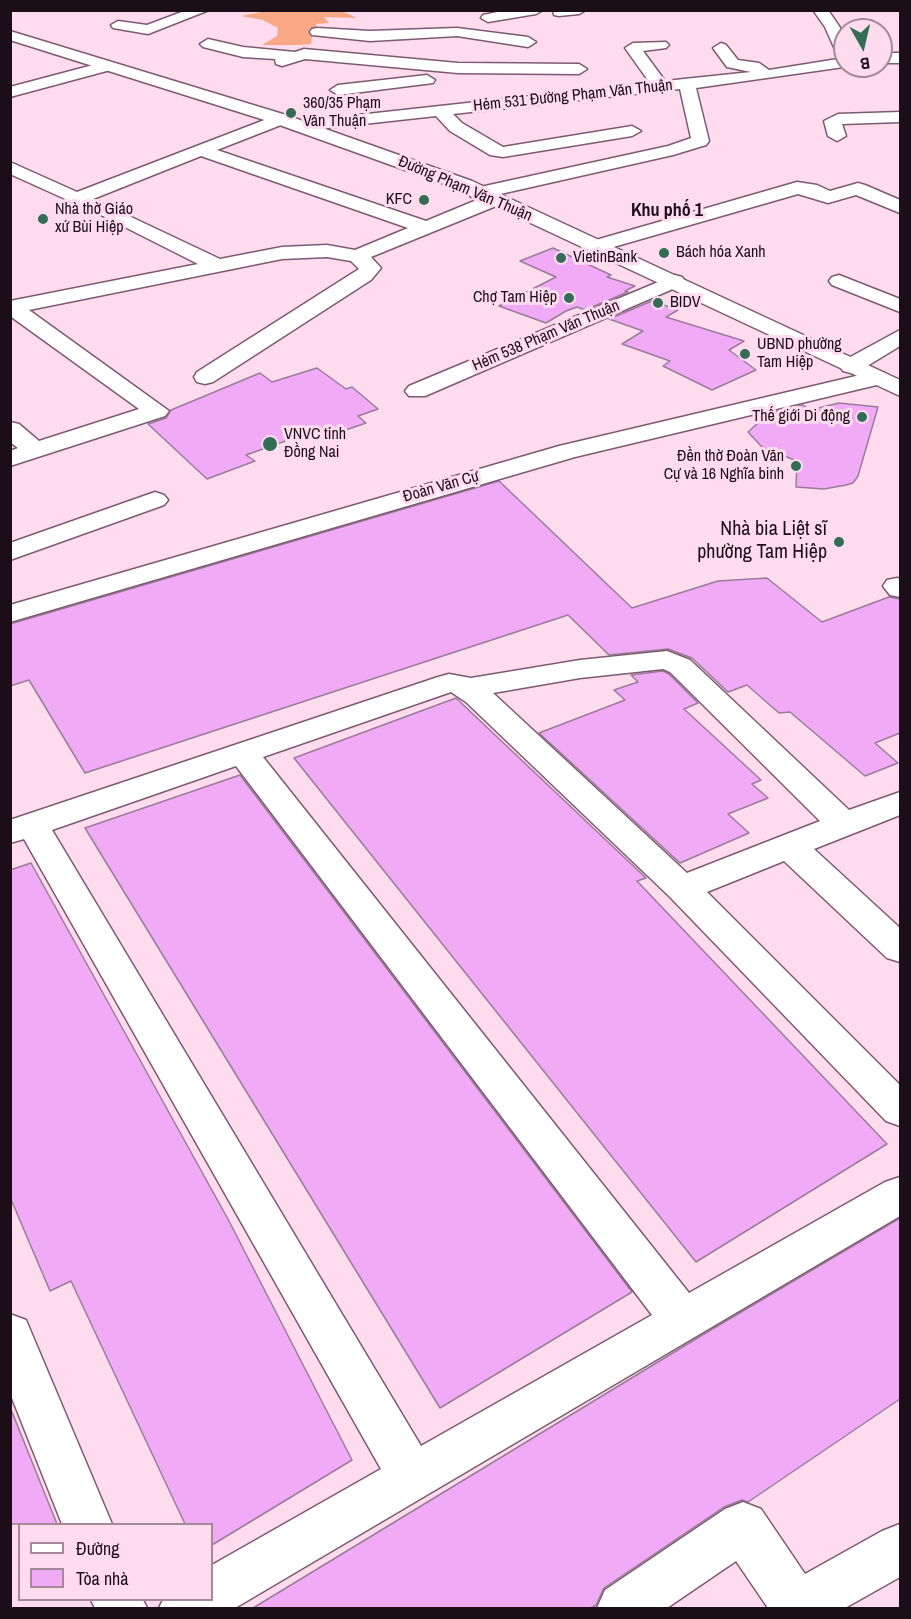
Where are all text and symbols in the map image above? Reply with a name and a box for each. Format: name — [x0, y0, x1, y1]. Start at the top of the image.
north arrow — [833, 18, 893, 78]
text: B — [859, 52, 871, 75]
street label: Hẻm 531 Đường Phạm Văn Thuận — [472, 76, 674, 116]
place label: 360/35 Phạm Văn Thuận — [303, 94, 381, 132]
marker: 360/35 Phạm Văn Thuận — [284, 106, 298, 120]
street label: Đường Phạm Văn Thuận — [395, 152, 535, 226]
place label: KFC — [386, 190, 412, 210]
marker: KFC — [417, 193, 431, 207]
place label: Nhà thờ Giáo xứ Bùi Hiệp — [55, 200, 133, 238]
district label: Khu phố 1 — [631, 200, 703, 222]
marker: Nhà thờ Giáo xứ Bùi Hiệp — [36, 212, 50, 226]
place label: Bách hóa Xanh — [676, 243, 766, 263]
marker: Bách hóa Xanh — [657, 246, 671, 260]
place label: VietinBank — [573, 248, 637, 268]
marker: VietinBank — [554, 251, 568, 265]
place label: Chợ Tam Hiệp — [473, 288, 557, 308]
marker: Chợ Tam Hiệp — [562, 291, 576, 305]
place label: BIDV — [670, 293, 701, 313]
street label: Hẻm 538 Phạm Văn Thuận — [470, 296, 622, 376]
marker: BIDV — [651, 296, 665, 310]
place label: UBND phường Tam Hiệp — [757, 335, 842, 373]
marker: UBND phường Tam Hiệp — [738, 347, 752, 361]
place label: Thế giới Di động — [752, 407, 850, 427]
marker: Thế giới Di động — [855, 410, 869, 424]
place label: VNVC tỉnh Đồng Nai — [284, 425, 346, 463]
marker: VNVC tỉnh Đồng Nai — [261, 435, 279, 453]
place label: Đền thờ Đoàn Văn Cự và 16 Nghĩa binh — [664, 447, 784, 485]
marker: Đền thờ Đoàn Văn Cự và 16 Nghĩa binh — [789, 459, 803, 473]
street label: Đoàn Văn Cự — [401, 467, 481, 507]
place label: Nhà bia Liệt sĩ phường Tam Hiệp — [697, 518, 827, 565]
marker: Nhà bia Liệt sĩ phường Tam Hiệp — [832, 535, 846, 549]
legend — [18, 1523, 213, 1601]
text: Đường — [76, 1536, 120, 1561]
text: Tòa nhà — [76, 1566, 129, 1591]

